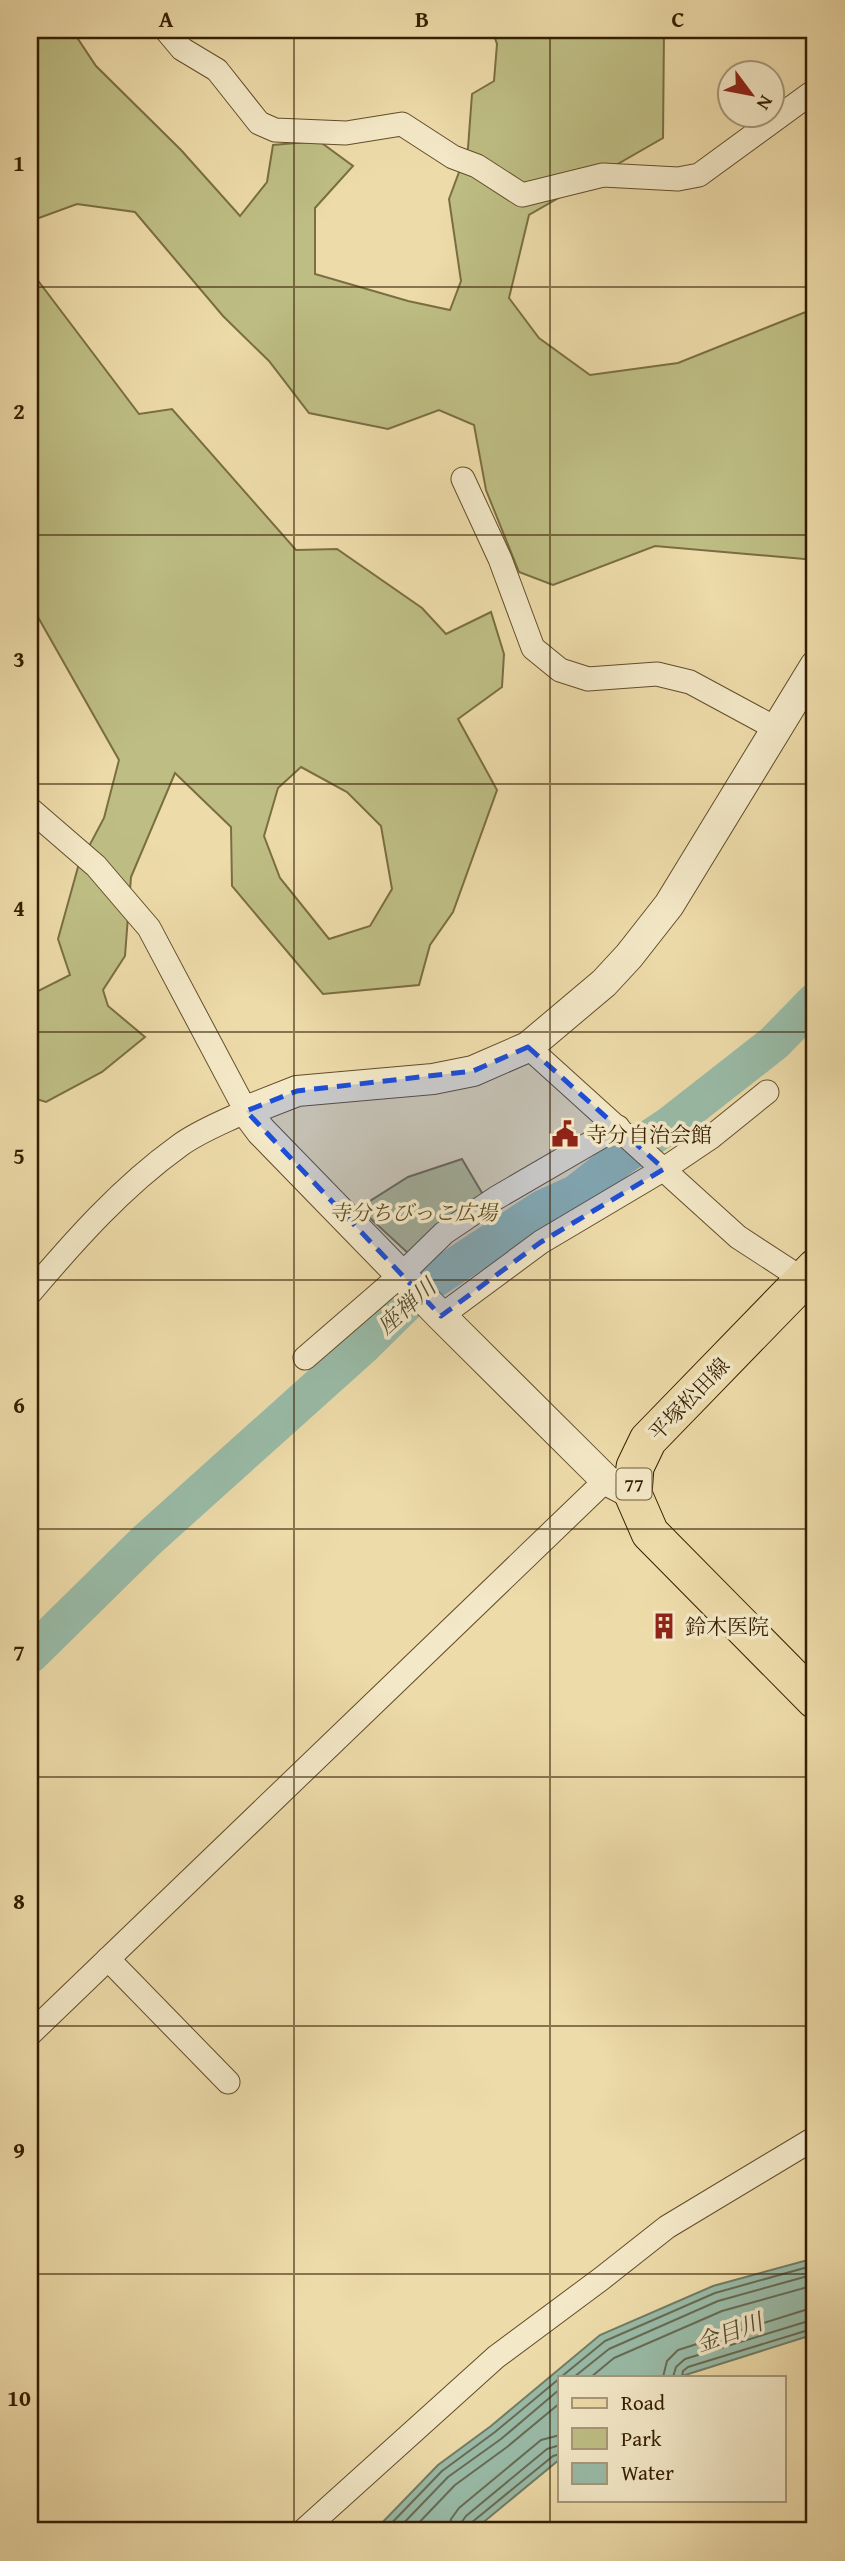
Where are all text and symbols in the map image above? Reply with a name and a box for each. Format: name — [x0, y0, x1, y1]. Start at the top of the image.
text: A — [159, 2, 174, 35]
text: B — [415, 2, 429, 35]
text: C — [671, 2, 685, 35]
north arrow — [716, 60, 786, 130]
text: N — [750, 90, 781, 116]
text: 1 — [13, 146, 25, 179]
text: 2 — [13, 394, 25, 427]
text: 3 — [13, 642, 25, 675]
text: 4 — [13, 891, 25, 924]
public building icon: 寺分自治会館 — [550, 1119, 580, 1149]
place label: 寺分自治会館 — [586, 1119, 712, 1150]
text: 5 — [13, 1139, 25, 1172]
park label: 寺分ちびっこ広場 — [329, 1197, 499, 1228]
water label: 座禅川 — [369, 1269, 445, 1341]
street label: 平塚松田線 — [641, 1350, 737, 1448]
text: 6 — [13, 1388, 25, 1421]
road number: 77 — [616, 1468, 652, 1500]
building icon: 鈴木医院 — [649, 1611, 679, 1641]
place label: 鈴木医院 — [685, 1611, 769, 1642]
text: 7 — [13, 1636, 25, 1669]
text: 8 — [13, 1884, 25, 1917]
text: 9 — [13, 2133, 25, 2166]
water label: 金目川 — [691, 2304, 770, 2359]
legend — [558, 2376, 786, 2502]
text: 10 — [7, 2381, 31, 2414]
text: Road — [621, 2387, 666, 2418]
text: Park — [621, 2423, 662, 2454]
text: Water — [621, 2457, 674, 2488]

